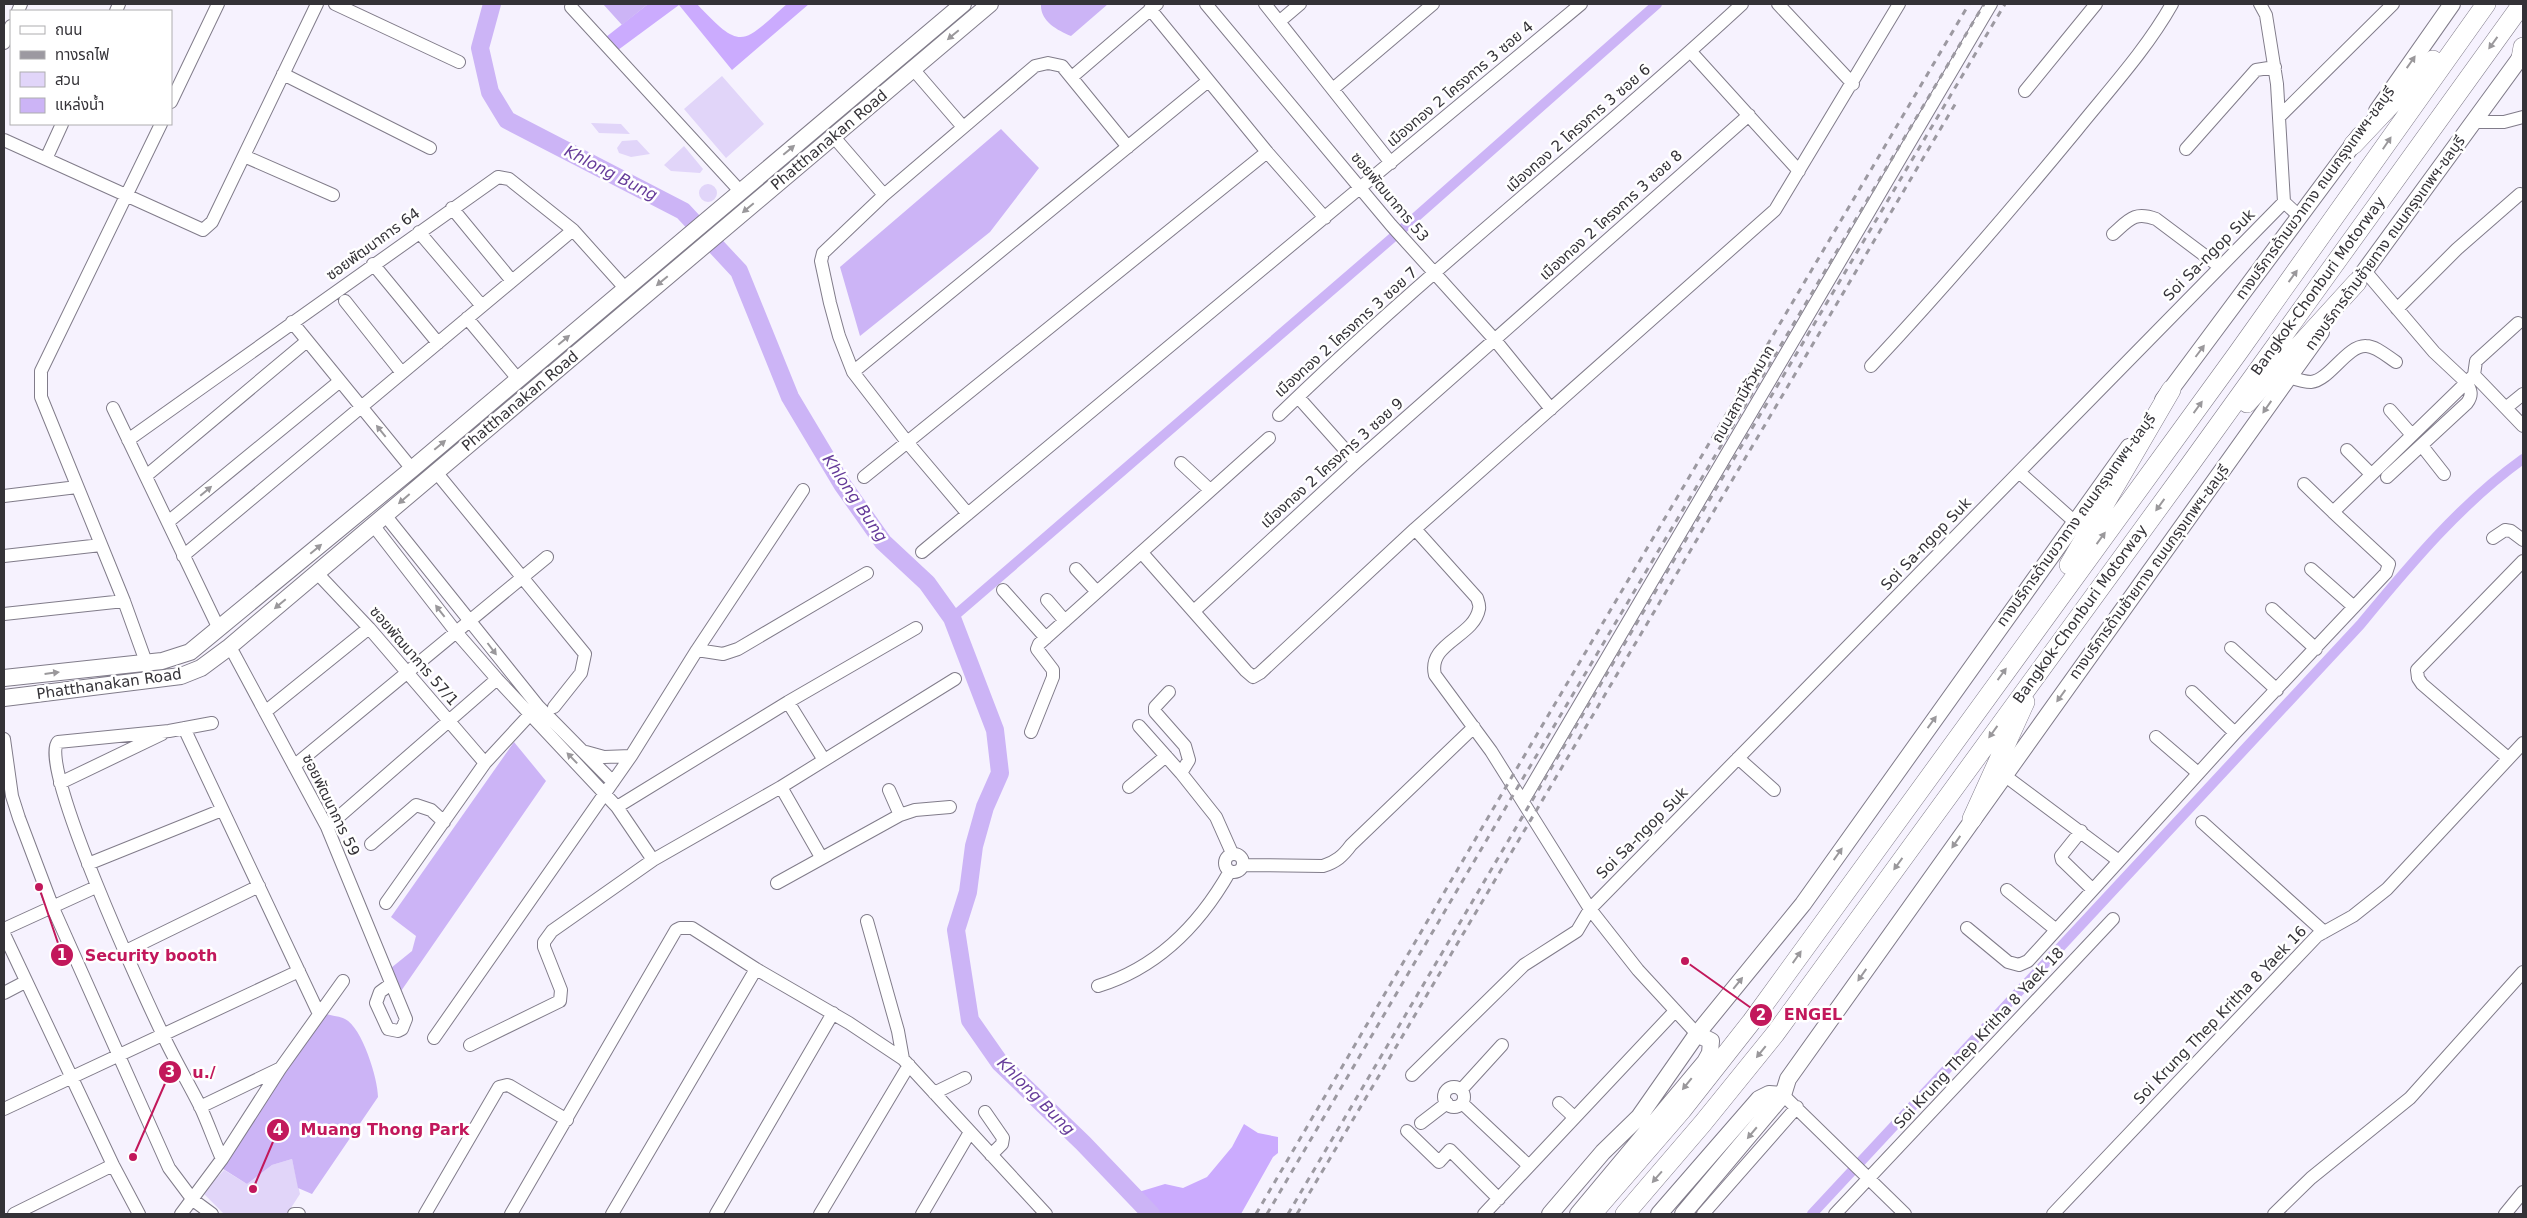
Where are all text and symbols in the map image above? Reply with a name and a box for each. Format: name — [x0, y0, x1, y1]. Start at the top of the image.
legend — [10, 10, 172, 125]
street label: เมืองทอง 2 โครงการ 3 ซอย 4 — [1383, 17, 1537, 151]
text: ถนน — [55, 21, 82, 39]
one-way arrow — [947, 30, 960, 41]
one-way arrow — [2488, 36, 2498, 50]
text: ทางรถไฟ — [55, 46, 109, 64]
one-way arrow — [2406, 55, 2416, 69]
street label: เมืองทอง 2 โครงการ 3 ซอย 6 — [1502, 60, 1654, 196]
text: สวน — [55, 71, 80, 89]
street label: ทางบริการด้านขวาทาง ถนนกรุงเทพฯ-ชลบุรี — [2232, 83, 2398, 303]
street label: Phatthanakan Road — [767, 86, 891, 194]
text: แหล่งน้ำ — [55, 94, 104, 114]
street label: ทางบริการด้านซ้ายทาง ถนนกรุงเทพฯ-ชลบุรี — [2301, 132, 2469, 354]
one-way arrow — [2382, 137, 2392, 150]
water label: Khlong Bung — [561, 141, 661, 205]
one-way arrow — [782, 144, 795, 155]
street label: เมืองทอง 2 โครงการ 3 ซอย 8 — [1536, 146, 1686, 284]
street label: ซอยพัฒนาการ 53 — [1347, 149, 1433, 245]
street label: Bangkok-Chonburi Motorway — [2247, 193, 2389, 379]
one-way arrow — [742, 202, 755, 213]
street label: ซอยพัฒนาการ 64 — [323, 204, 423, 284]
street label: Soi Sa-ngop Suk — [2160, 205, 2259, 304]
street label: เมืองทอง 2 โครงการ 3 ซอย 7 — [1271, 263, 1421, 401]
one-way arrow — [2288, 269, 2298, 282]
one-way arrow — [655, 276, 668, 287]
one-way arrow — [558, 334, 571, 345]
street label: ถนนสถานีหัวหมาก — [1708, 342, 1778, 446]
one-way arrow — [2194, 345, 2205, 358]
street label: Phatthanakan Road — [458, 347, 582, 455]
street label: เมืองทอง 2 โครงการ 3 ซอย 9 — [1257, 394, 1407, 532]
one-way arrow — [2262, 400, 2272, 414]
one-way arrow — [2192, 401, 2203, 414]
street label: ทางบริการด้านขวาทาง ถนนกรุงเทพฯ-ชลบุรี — [1993, 410, 2159, 630]
one-way arrow — [376, 425, 387, 438]
one-way arrow — [434, 439, 446, 451]
water label: Khlong Bung — [819, 451, 891, 545]
street label: ทางบริการด้านซ้ายทาง ถนนกรุงเทพฯ-ชลบุรี — [2065, 461, 2233, 683]
one-way arrow — [199, 486, 212, 497]
one-way arrow — [398, 493, 410, 504]
street label: Soi Sa-ngop Suk — [1877, 494, 1975, 594]
one-way arrow — [2155, 498, 2165, 512]
street label: Bangkok-Chonburi Motorway — [2009, 521, 2151, 707]
one-way arrow — [2096, 532, 2107, 545]
one-way arrow — [309, 544, 322, 555]
one-way arrow — [274, 598, 286, 609]
street label: ซอยพัฒนาการ 57/1 — [366, 603, 462, 709]
one-way arrow — [435, 605, 446, 618]
one-way arrow — [486, 642, 497, 655]
street label: Phatthanakan Road — [35, 665, 183, 703]
one-way arrow — [1997, 667, 2007, 681]
one-way arrow — [44, 669, 60, 677]
one-way arrow — [2056, 689, 2066, 703]
one-way arrow — [1927, 715, 1937, 729]
one-way arrow — [1989, 726, 1999, 739]
street label: ซอยพัฒนาการ 59 — [298, 751, 364, 859]
one-way arrow — [566, 753, 578, 765]
street label: Soi Sa-ngop Suk — [1593, 783, 1692, 882]
one-way arrow — [1950, 835, 1961, 848]
one-way arrow — [1833, 847, 1843, 861]
one-way arrow — [1893, 857, 1903, 871]
street label: Soi Krung Thep Kritha 8 Yaek 16 — [2130, 922, 2310, 1108]
callout: Security booth — [49, 940, 227, 971]
street label: Soi Krung Thep Kritha 8 Yaek 18 — [1890, 944, 2068, 1132]
text: 1 — [57, 946, 67, 964]
text: Security booth — [85, 946, 217, 965]
one-way arrow — [1792, 951, 1802, 964]
one-way arrow — [1857, 968, 1867, 981]
one-way arrow — [1733, 977, 1744, 990]
callout: ENGEL — [1749, 999, 1852, 1030]
text: ENGEL — [1784, 1005, 1842, 1024]
text: 2 — [1756, 1006, 1766, 1024]
one-way arrow — [1755, 1045, 1766, 1058]
water label: Khlong Bung — [993, 1053, 1079, 1139]
callout: u./ — [158, 1057, 226, 1088]
text: 3 — [165, 1063, 175, 1081]
text: u./ — [192, 1063, 216, 1082]
one-way arrow — [1682, 1077, 1693, 1090]
callout: Muang Thong Park — [266, 1114, 480, 1145]
text: Muang Thong Park — [301, 1120, 470, 1139]
text: 4 — [273, 1121, 283, 1139]
one-way arrow — [1747, 1126, 1758, 1139]
one-way arrow — [1652, 1170, 1663, 1183]

